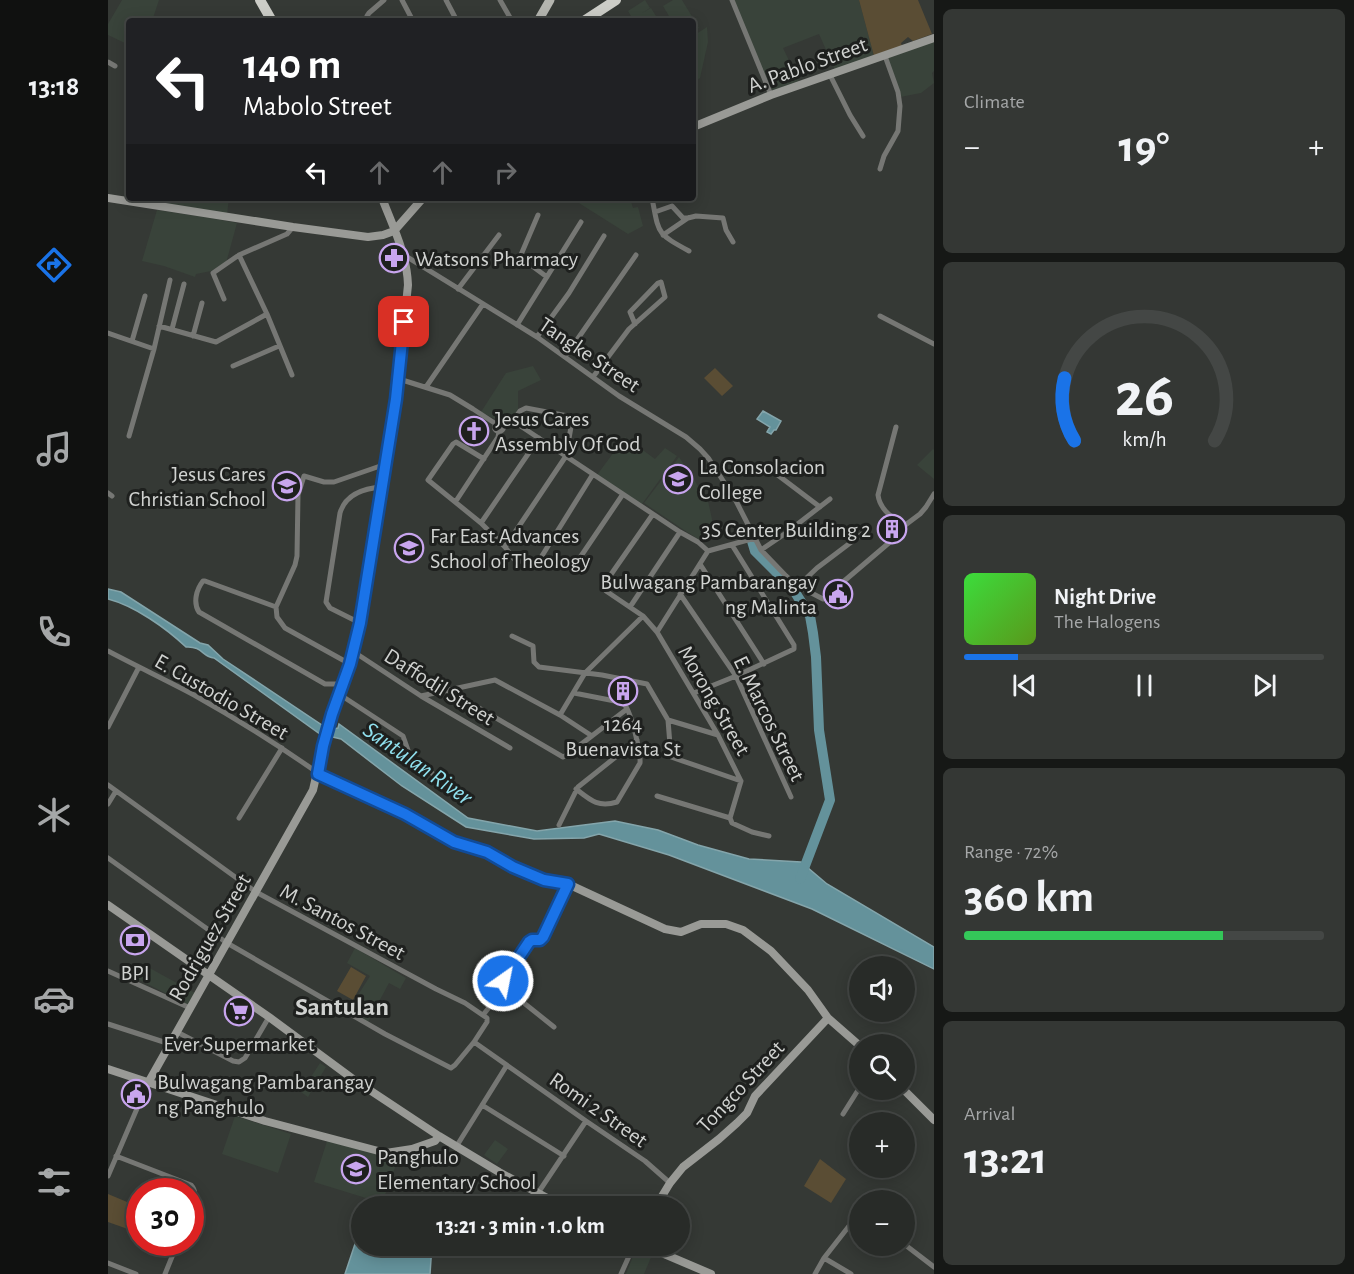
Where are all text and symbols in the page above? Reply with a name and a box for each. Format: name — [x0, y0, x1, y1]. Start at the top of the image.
street label: A. Pablo Street — [745, 33, 870, 97]
icon: left — [144, 42, 222, 120]
text: 140 m — [243, 44, 341, 86]
text: 13:18 — [29, 73, 79, 100]
text: Climate — [964, 92, 1025, 112]
text: Mabolo Street — [243, 93, 392, 120]
text: 19° — [1118, 125, 1170, 170]
text: − — [964, 131, 980, 164]
text: + — [1308, 131, 1324, 164]
icon: left — [300, 156, 333, 189]
icon: ahead — [363, 156, 396, 189]
icon: ahead — [426, 156, 459, 189]
icon: right — [489, 156, 522, 189]
pharmacy icon: Watsons Pharmacy — [378, 242, 410, 274]
icon: directions — [33, 244, 75, 286]
place label: Watsons Pharmacy — [415, 248, 579, 270]
pin — [378, 296, 429, 347]
icon: arrive — [387, 305, 420, 338]
street label: Tangke Street — [535, 313, 644, 397]
text: 26 — [1114, 365, 1174, 427]
place label: Jesus Cares Assembly Of God — [495, 408, 641, 455]
church icon: Jesus Cares Assembly Of God — [458, 415, 490, 447]
icon: music — [33, 428, 75, 470]
text: km/h — [1122, 429, 1166, 450]
place label: La Consolacion College — [699, 456, 825, 503]
place label: Jesus Cares Christian School — [129, 463, 266, 510]
school or university icon: La Consolacion College — [662, 463, 694, 495]
school or university icon: Jesus Cares Christian School — [271, 470, 303, 502]
building icon: 3S Center Building 2 — [876, 513, 908, 545]
place label: 3S Center Building 2 — [702, 519, 871, 541]
place label: Far East Advances School of Theology — [430, 525, 591, 572]
school or university icon: Far East Advances School of Theology — [393, 532, 425, 564]
place label: Bulwagang Pambarangay ng Malinta — [600, 571, 818, 618]
public building icon: Bulwagang Pambarangay ng Malinta — [822, 578, 854, 610]
text: Night Drive — [1054, 586, 1156, 608]
icon: phone — [33, 611, 75, 653]
text: The Halogens — [1054, 612, 1160, 632]
street label: Morong Street — [674, 642, 754, 759]
street label: Daffodil Street — [380, 644, 498, 729]
street label: E. Custodio Street — [151, 650, 292, 744]
street label: E. Marcos Street — [729, 652, 809, 785]
icon: previous — [1008, 669, 1041, 702]
icon: pause — [1128, 669, 1161, 702]
icon: next — [1248, 669, 1281, 702]
building icon: 1264 Buenavista St — [607, 675, 639, 707]
place label: 1264 Buenavista St — [565, 713, 681, 760]
water label: Santulan River — [359, 718, 477, 811]
icon: climate — [33, 794, 75, 836]
text: Range · 72% — [964, 842, 1058, 862]
street label: Rodriguez Street — [165, 870, 255, 1005]
text: 360 km — [964, 875, 1094, 920]
street label: M. Santos Street — [276, 880, 409, 964]
bank icon: BPI — [119, 924, 151, 956]
position arrow — [471, 949, 535, 1013]
map controls — [849, 956, 915, 1256]
button: sound — [849, 956, 915, 1022]
place label: BPI — [120, 962, 150, 984]
icon: car — [33, 978, 75, 1020]
district label: Santulan — [295, 994, 389, 1020]
supermarket icon: Ever Supermarket — [223, 995, 255, 1027]
place label: Ever Supermarket — [163, 1033, 315, 1055]
button: search — [849, 1034, 915, 1100]
street label: Tongco Street — [693, 1037, 789, 1137]
street label: Romi 2 Street — [545, 1068, 651, 1152]
place label: Bulwagang Pambarangay ng Panghulo — [157, 1071, 374, 1118]
public building icon: Bulwagang Pambarangay ng Panghulo — [120, 1078, 152, 1110]
text: Arrival — [964, 1104, 1015, 1124]
button: + — [849, 1112, 915, 1178]
text: 13:21 — [964, 1137, 1047, 1182]
place label: Panghulo Elementary School — [377, 1146, 537, 1193]
school or university icon: Panghulo Elementary School — [340, 1153, 372, 1185]
icon: filters — [33, 1161, 75, 1203]
speed limit sign: 30 — [126, 1178, 204, 1256]
button: − — [849, 1190, 915, 1256]
text: 13:21 · 3 min · 1.0 km — [436, 1215, 605, 1237]

